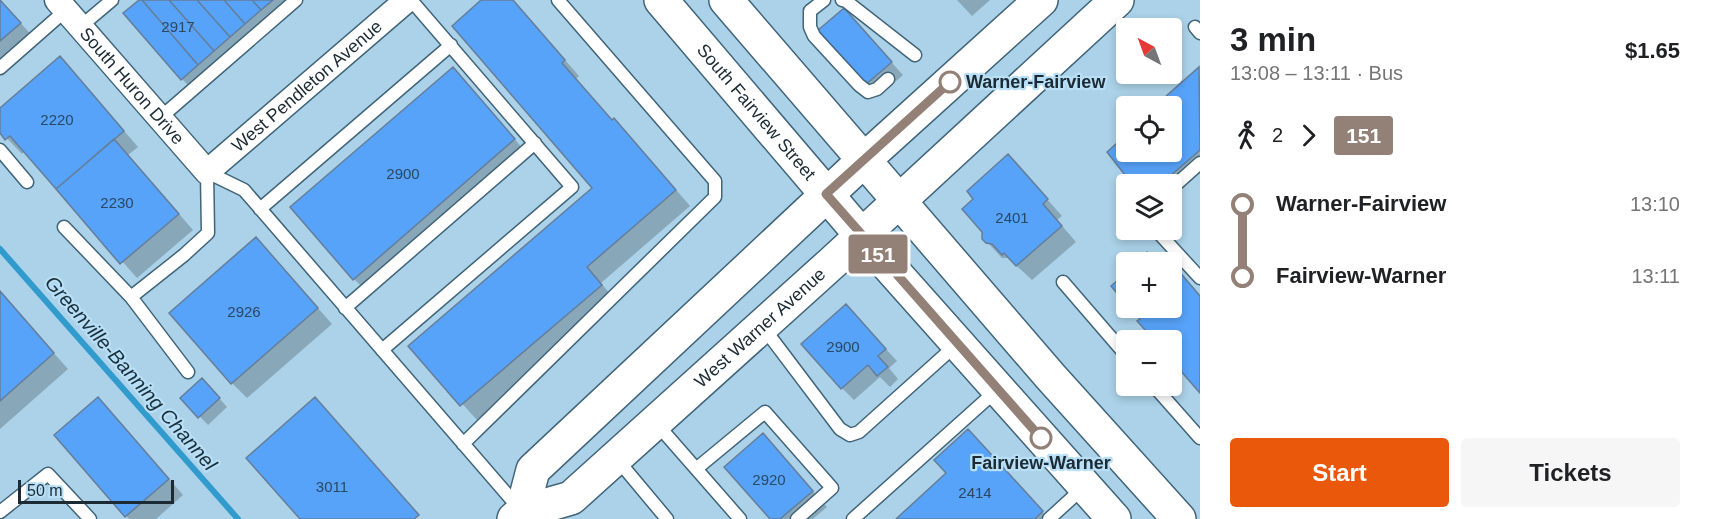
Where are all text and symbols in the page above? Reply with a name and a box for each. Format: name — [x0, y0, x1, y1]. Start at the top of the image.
street label: West Pendleton Avenue — [228, 16, 386, 156]
house number: 2917 — [161, 18, 195, 35]
north arrow — [1116, 18, 1182, 84]
map controls — [1116, 18, 1182, 396]
text: 3 min — [1230, 21, 1316, 58]
street label: South Huron Drive — [76, 24, 188, 148]
text: $1.65 — [1625, 38, 1680, 63]
street label: South Fairview Street — [693, 40, 820, 184]
text: 13:08 – 13:11 · Bus — [1230, 62, 1403, 84]
marker: Warner-Fairview — [939, 71, 961, 93]
place label: Warner-Fairview — [966, 72, 1106, 92]
button: locate — [1116, 96, 1182, 162]
house number: 2220 — [40, 111, 74, 128]
icon: walk — [1230, 119, 1263, 152]
icon: forward — [1292, 119, 1325, 152]
text: 2 — [1272, 124, 1283, 146]
text: 151 — [1346, 124, 1381, 147]
house number: 2900 — [386, 165, 420, 182]
button: layers — [1116, 174, 1182, 240]
text: Warner-Fairview — [1276, 191, 1446, 216]
text: 13:10 — [1630, 193, 1680, 215]
house number: 2230 — [100, 194, 134, 211]
house number: 2401 — [995, 209, 1029, 226]
line badge: 151 — [844, 234, 912, 274]
text: 151 — [860, 243, 896, 266]
button: + — [1116, 252, 1182, 318]
text: Fairview-Warner — [1276, 263, 1446, 288]
street label: West Warner Avenue — [691, 264, 829, 392]
text: 13:11 — [1631, 265, 1680, 287]
water label: Greenville-Banning Channel — [41, 271, 222, 475]
house number: 2926 — [227, 303, 261, 320]
button: − — [1116, 330, 1182, 396]
house number: 2900 — [826, 338, 860, 355]
marker: Fairview-Warner — [1030, 427, 1052, 449]
button: Start — [1230, 438, 1449, 507]
button: Tickets — [1461, 438, 1680, 507]
place label: Fairview-Warner — [971, 453, 1111, 473]
house number: 2920 — [752, 471, 786, 488]
scale bar — [18, 477, 174, 504]
house number: 3011 — [316, 478, 348, 495]
text: 50 m — [27, 482, 63, 499]
house number: 2414 — [958, 484, 992, 501]

